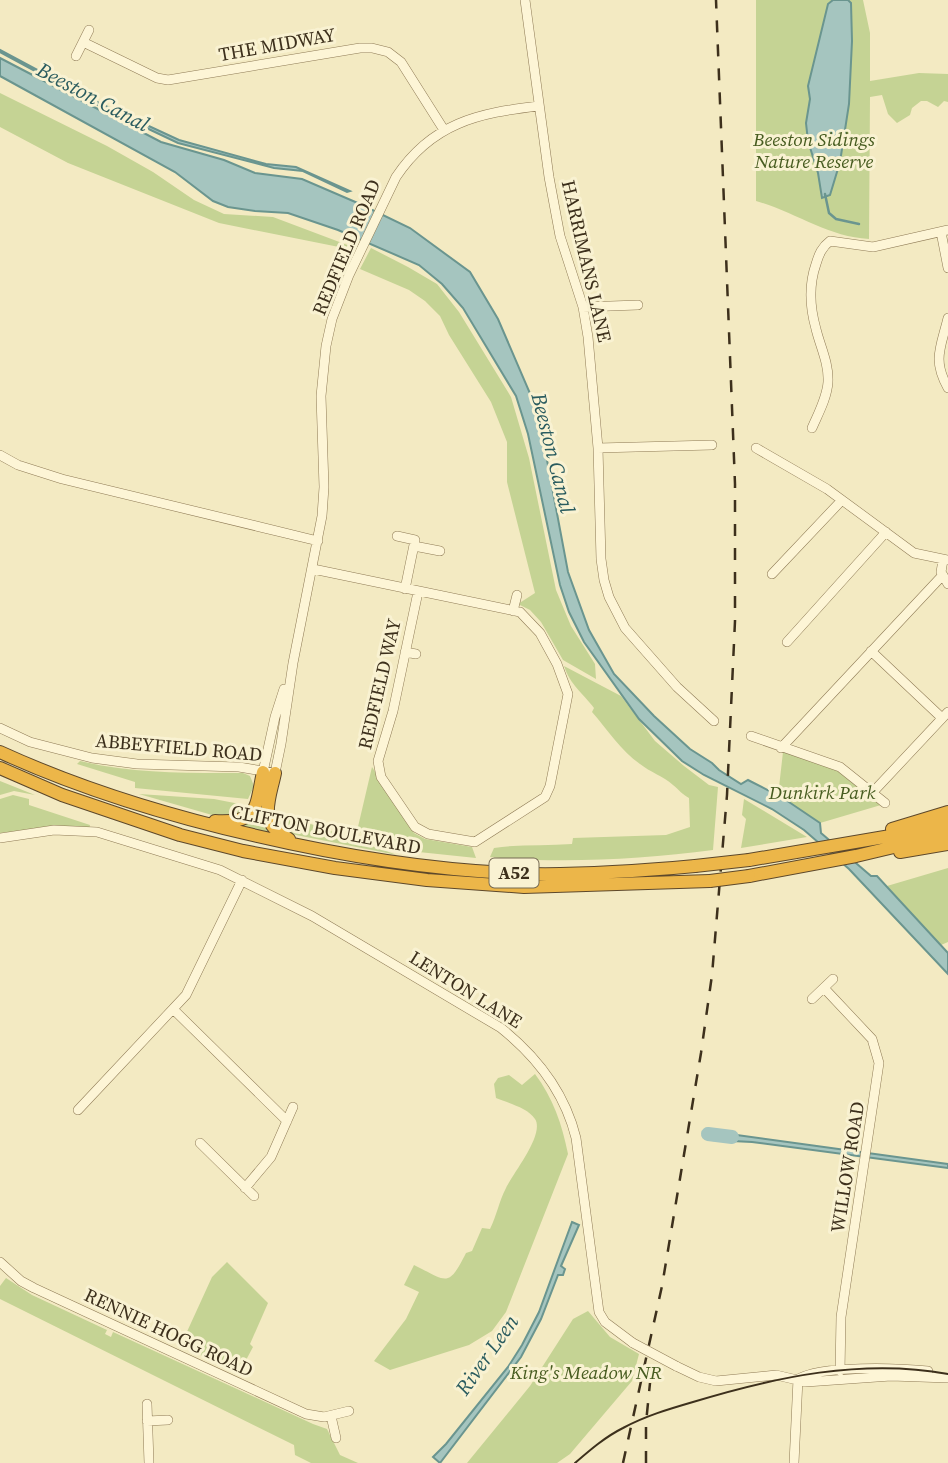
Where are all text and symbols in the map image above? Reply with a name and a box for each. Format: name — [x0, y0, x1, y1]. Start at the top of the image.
street label: THE MIDWAY — [217, 21, 337, 67]
water label: Beeston Canal — [31, 54, 155, 138]
park label: Beeston Sidings Nature Reserve — [752, 126, 875, 174]
street label: REDFIELD ROAD — [306, 175, 386, 319]
street label: HARRIMANS LANE — [556, 177, 618, 345]
water label: Beeston Canal — [524, 389, 583, 516]
street label: REDFIELD WAY — [351, 616, 407, 752]
street label: ABBEYFIELD ROAD — [94, 727, 264, 767]
park label: Dunkirk Park — [768, 779, 875, 805]
street label: CLIFTON BOULEVARD — [229, 798, 423, 860]
road number: A52 — [490, 858, 538, 888]
street label: LENTON LANE — [405, 944, 527, 1034]
street label: WILLOW ROAD — [824, 1099, 870, 1235]
street label: RENNIE HOGG ROAD — [80, 1281, 258, 1383]
water label: River Leen — [448, 1308, 525, 1402]
park label: King's Meadow NR — [509, 1359, 662, 1385]

